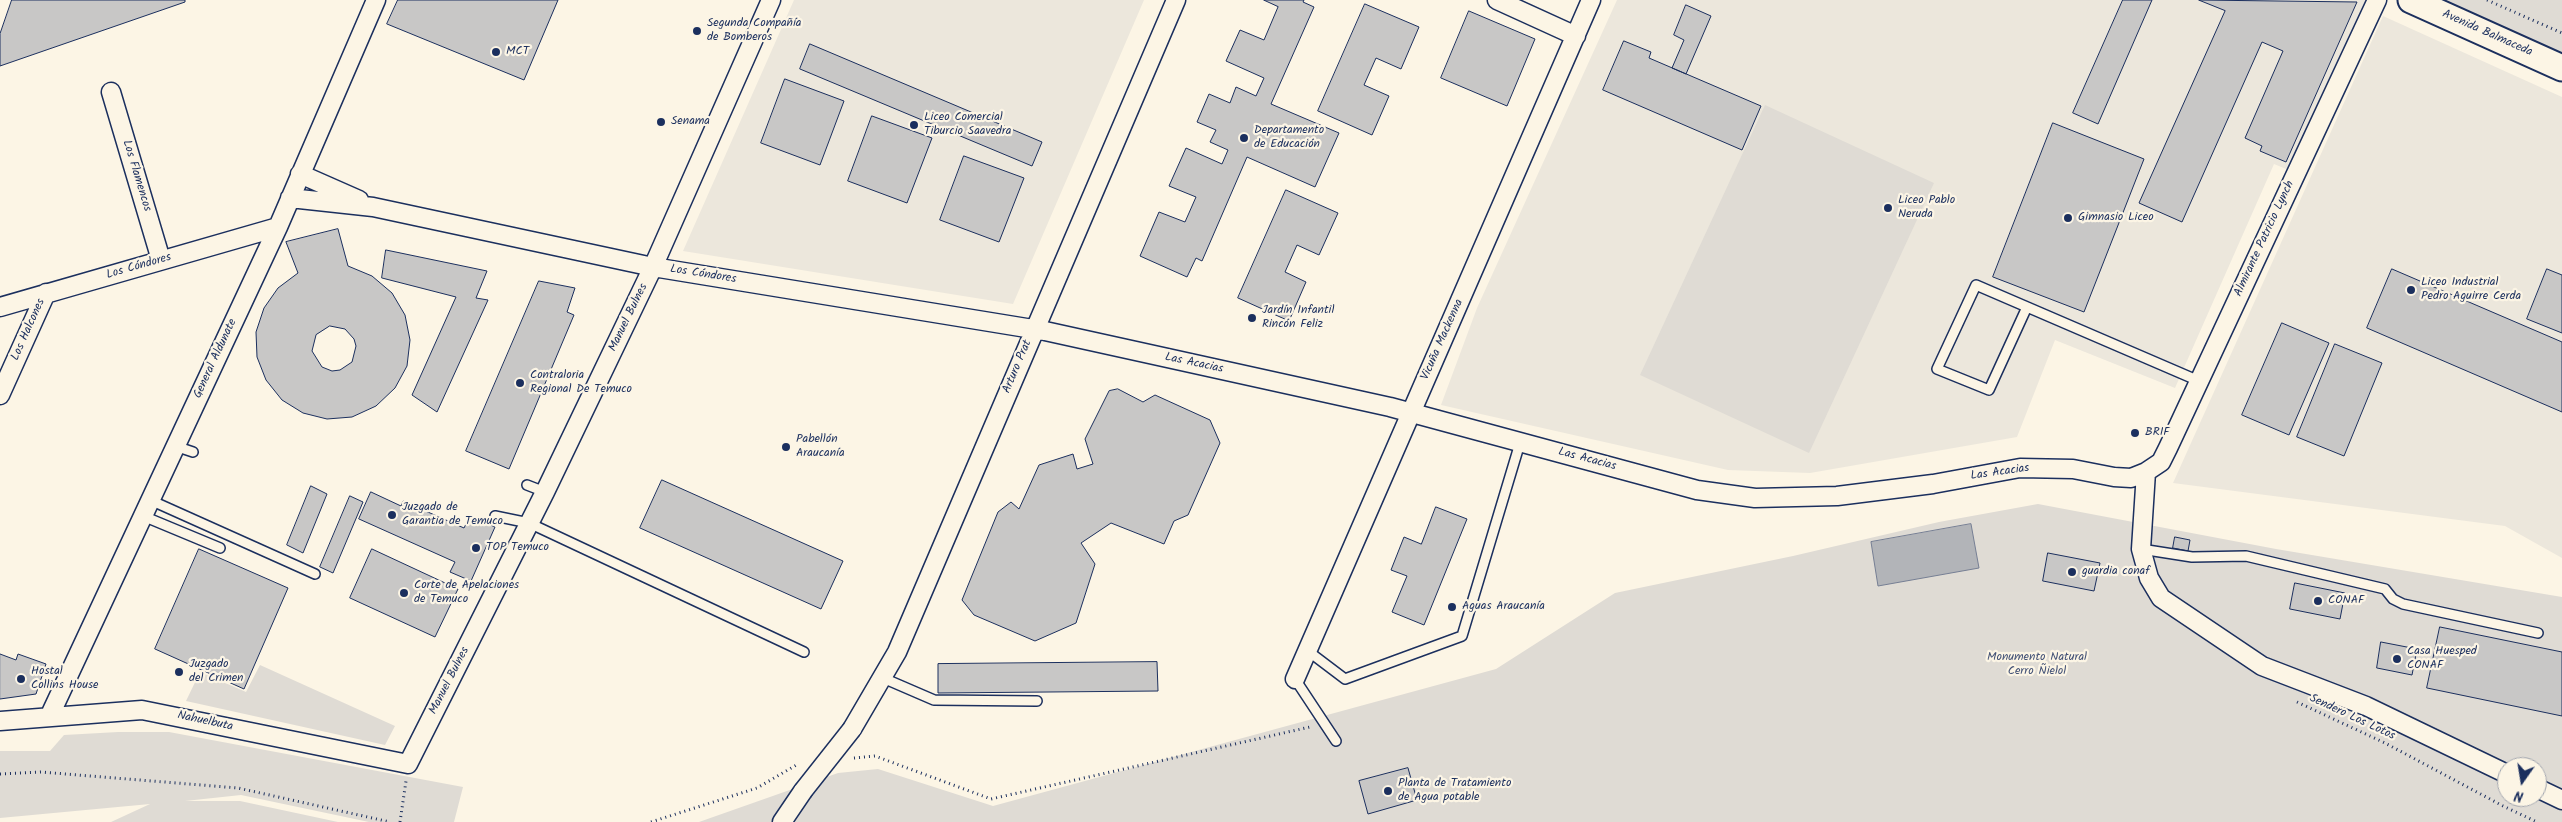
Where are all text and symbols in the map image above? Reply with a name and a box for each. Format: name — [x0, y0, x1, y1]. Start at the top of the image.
street label: Avenida Balmaceda — [2440, 8, 2534, 60]
place label: Segunda Compañía de Bomberos — [707, 17, 801, 45]
marker: Segunda Compañía de Bomberos — [691, 25, 703, 37]
place label: MCT — [506, 45, 529, 59]
marker: MCT — [490, 46, 502, 58]
place label: Liceo Comercial Tiburcio Saavedra — [924, 111, 1011, 139]
place label: Senama — [671, 115, 710, 129]
marker: Senama — [655, 116, 667, 128]
marker: Liceo Comercial Tiburcio Saavedra — [908, 119, 920, 131]
place label: Departamento de Educación — [1254, 124, 1324, 152]
marker: Departamento de Educación — [1238, 132, 1250, 144]
street label: Los Flamencos — [118, 139, 154, 213]
street label: Almirante Patricio Lynch — [2232, 179, 2298, 299]
place label: Liceo Pablo Neruda — [1898, 194, 1955, 222]
marker: Liceo Pablo Neruda — [1882, 202, 1894, 214]
place label: Gimnasio Liceo — [2078, 211, 2154, 225]
marker: Gimnasio Liceo — [2062, 212, 2074, 224]
street label: Los Cóndores — [105, 251, 173, 283]
street label: Los Cóndores — [669, 263, 737, 287]
place label: Liceo Industrial Pedro Aguirre Cerda — [2421, 276, 2521, 304]
street label: Manuel Bulnes — [606, 282, 652, 354]
marker: Liceo Industrial Pedro Aguirre Cerda — [2405, 284, 2417, 296]
street label: Los Halcones — [9, 297, 49, 363]
street label: Vicuña Mackenna — [1419, 297, 1467, 383]
place label: Jardín Infantil Rincón Feliz — [1262, 304, 1334, 332]
marker: Jardín Infantil Rincón Feliz — [1246, 312, 1258, 324]
street label: General Aldunate — [191, 317, 241, 401]
street label: Arturo Prat — [1000, 338, 1036, 396]
street label: Las Acacias — [1163, 351, 1225, 377]
place label: Contraloria Regional De Temuco — [530, 369, 632, 397]
marker: Contraloria Regional De Temuco — [514, 377, 526, 389]
place label: BRIF — [2145, 426, 2170, 440]
marker: BRIF — [2129, 427, 2141, 439]
place label: Pabellón Araucanía — [796, 433, 845, 461]
marker: Pabellón Araucanía — [780, 441, 792, 453]
street label: Las Acacias — [1556, 445, 1618, 475]
street label: Las Acacias — [1970, 462, 2030, 484]
place label: Juzgado de Garantia de Temuco — [402, 501, 503, 529]
marker: Juzgado de Garantia de Temuco — [386, 509, 398, 521]
place label: TOP Temuco — [486, 541, 549, 555]
marker: TOP Temuco — [470, 542, 482, 554]
place label: guardia conaf — [2082, 565, 2150, 579]
marker: guardia conaf — [2066, 566, 2078, 578]
place label: Corte de Apelaciones de Temuco — [414, 579, 519, 607]
marker: Corte de Apelaciones de Temuco — [398, 587, 410, 599]
place label: CONAF — [2328, 594, 2364, 608]
marker: CONAF — [2312, 595, 2324, 607]
place label: Aguas Araucanía — [1462, 600, 1545, 614]
marker: Aguas Araucanía — [1446, 601, 1458, 613]
street label: Manuel Bulnes — [427, 645, 473, 717]
place label: Casa Huesped CONAF — [2407, 645, 2477, 673]
park label: Monumento Natural Cerro Ñielol — [1987, 651, 2087, 679]
marker: Casa Huesped CONAF — [2391, 653, 2403, 665]
place label: Juzgado del Crimen — [189, 658, 244, 686]
place label: Hostal Collins House — [31, 665, 98, 693]
marker: Juzgado del Crimen — [173, 666, 185, 678]
marker: Hostal Collins House — [15, 673, 27, 685]
street label: Sendero Los Lotos — [2307, 692, 2397, 744]
street label: Nahuelbuta — [176, 709, 234, 735]
north arrow — [2497, 757, 2547, 807]
place label: Planta de Tratamiento de Agua potable — [1398, 777, 1511, 805]
text: N — [2512, 784, 2526, 807]
marker: Planta de Tratamiento de Agua potable — [1382, 785, 1394, 797]

